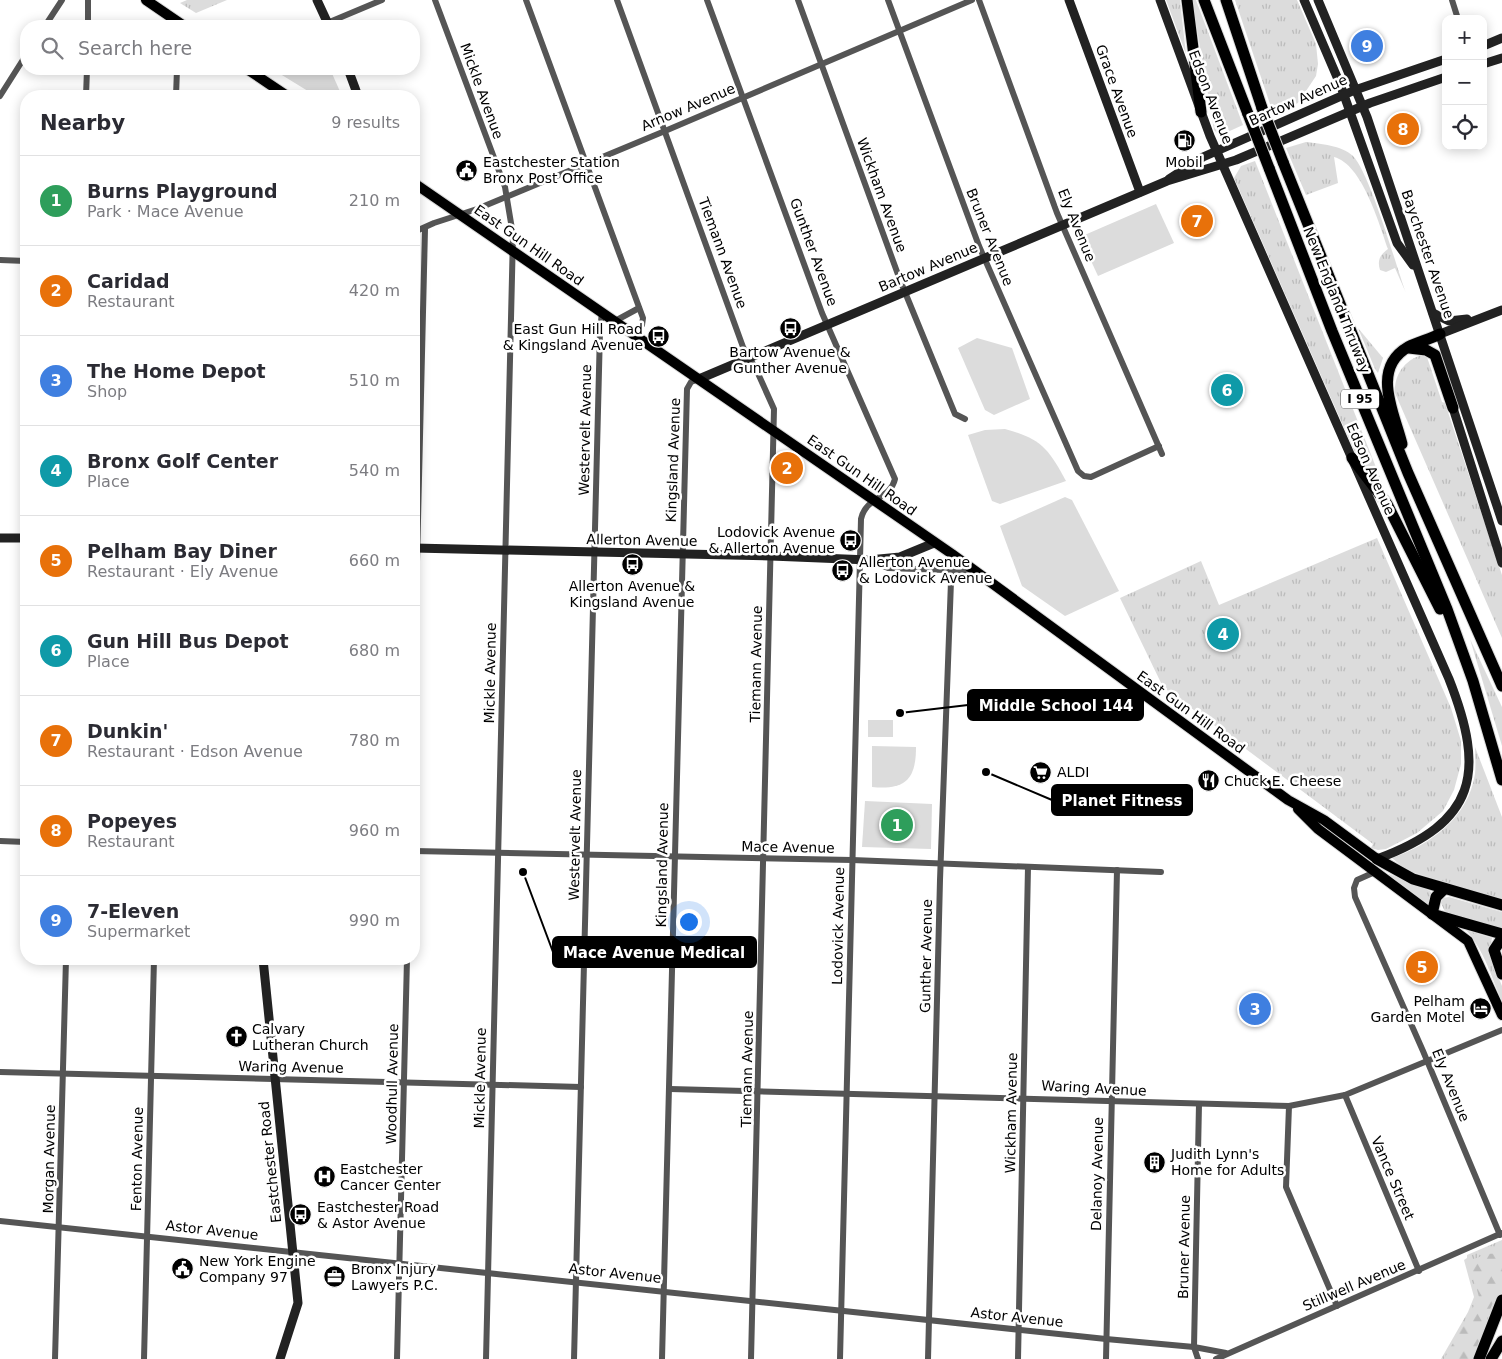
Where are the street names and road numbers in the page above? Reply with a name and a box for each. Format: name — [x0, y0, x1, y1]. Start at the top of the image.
street label: Mickle Avenue — [457, 41, 507, 141]
street label: Grace Avenue — [1093, 42, 1141, 140]
street label: Edson Avenue — [1186, 48, 1236, 146]
street label: Bartow Avenue — [1246, 71, 1350, 129]
street label: Arnow Avenue — [639, 80, 737, 134]
street label: Wickham Avenue — [854, 136, 910, 254]
street label: Bruner Avenue — [963, 186, 1017, 288]
street label: Ely Avenue — [1055, 186, 1099, 264]
street label: Baychester Avenue — [1398, 187, 1458, 321]
street label: Tiemann Avenue — [695, 194, 751, 311]
street label: Gunther Avenue — [787, 196, 841, 308]
street label: East Gun Hill Road — [471, 201, 587, 289]
street label: New England Thruway — [1300, 224, 1374, 376]
street label: Bartow Avenue — [876, 239, 980, 295]
street label: Westervelt Avenue — [576, 364, 594, 496]
road number: I 95 — [1341, 389, 1379, 408]
street label: Kingsland Avenue — [663, 397, 683, 523]
street label: Edson Avenue — [1344, 421, 1398, 517]
street label: East Gun Hill Road — [804, 431, 920, 519]
street label: Allerton Avenue — [586, 531, 698, 549]
street label: Tiemann Avenue — [747, 605, 765, 724]
street label: Mickle Avenue — [481, 622, 499, 724]
street label: East Gun Hill Road — [1134, 667, 1248, 757]
street label: Westervelt Avenue — [566, 769, 584, 901]
street label: Kingsland Avenue — [653, 802, 671, 928]
street label: Mace Avenue — [741, 838, 835, 856]
street label: Lodovick Avenue — [829, 867, 847, 985]
street label: Gunther Avenue — [917, 899, 935, 1013]
street label: Tiemann Avenue — [738, 1010, 756, 1129]
street label: Woodhull Avenue — [383, 1023, 401, 1145]
street label: Mickle Avenue — [471, 1027, 489, 1129]
street label: Ely Avenue — [1429, 1046, 1473, 1124]
street label: Wickham Avenue — [1002, 1052, 1020, 1174]
street label: Waring Avenue — [238, 1058, 344, 1076]
street label: Waring Avenue — [1041, 1077, 1147, 1099]
street label: Eastchester Road — [256, 1100, 284, 1224]
street label: Morgan Avenue — [40, 1104, 58, 1214]
street label: Fenton Avenue — [128, 1107, 146, 1211]
street label: Delanoy Avenue — [1088, 1117, 1106, 1231]
street label: Vance Street — [1368, 1134, 1418, 1223]
street label: Bruner Avenue — [1175, 1195, 1193, 1299]
street label: Astor Avenue — [165, 1217, 259, 1243]
street label: Stillwell Avenue — [1300, 1256, 1408, 1314]
street label: Astor Avenue — [568, 1260, 662, 1286]
street label: Astor Avenue — [970, 1304, 1064, 1330]

